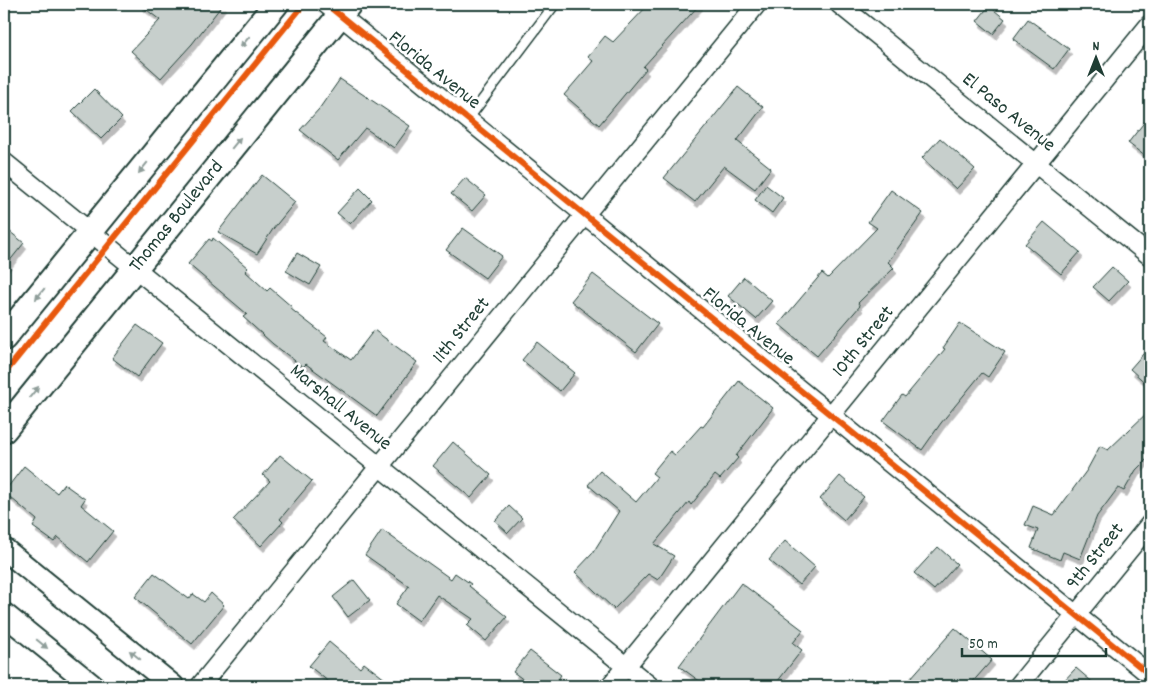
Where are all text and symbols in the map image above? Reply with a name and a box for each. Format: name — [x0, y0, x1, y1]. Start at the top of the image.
street label: Florida Avenue — [382, 25, 486, 117]
north arrow — [1072, 32, 1122, 82]
one-way arrow — [240, 35, 251, 48]
text: N — [1093, 37, 1100, 57]
street label: El Paso Avenue — [955, 66, 1061, 160]
one-way arrow — [231, 137, 242, 150]
street label: Thomas Boulevard — [123, 155, 231, 279]
one-way arrow — [137, 161, 148, 174]
street label: Florida Avenue — [696, 281, 800, 373]
one-way arrow — [35, 287, 46, 300]
street label: 11th Street — [426, 292, 498, 370]
street label: 10th Street — [826, 300, 902, 384]
street label: Marshall Avenue — [283, 358, 397, 458]
one-way arrow — [29, 385, 40, 398]
street label: 9th Street — [1060, 518, 1132, 596]
scale bar — [962, 625, 1105, 657]
text: 50 m — [969, 634, 998, 656]
one-way arrow — [35, 639, 48, 650]
one-way arrow — [129, 650, 142, 661]

